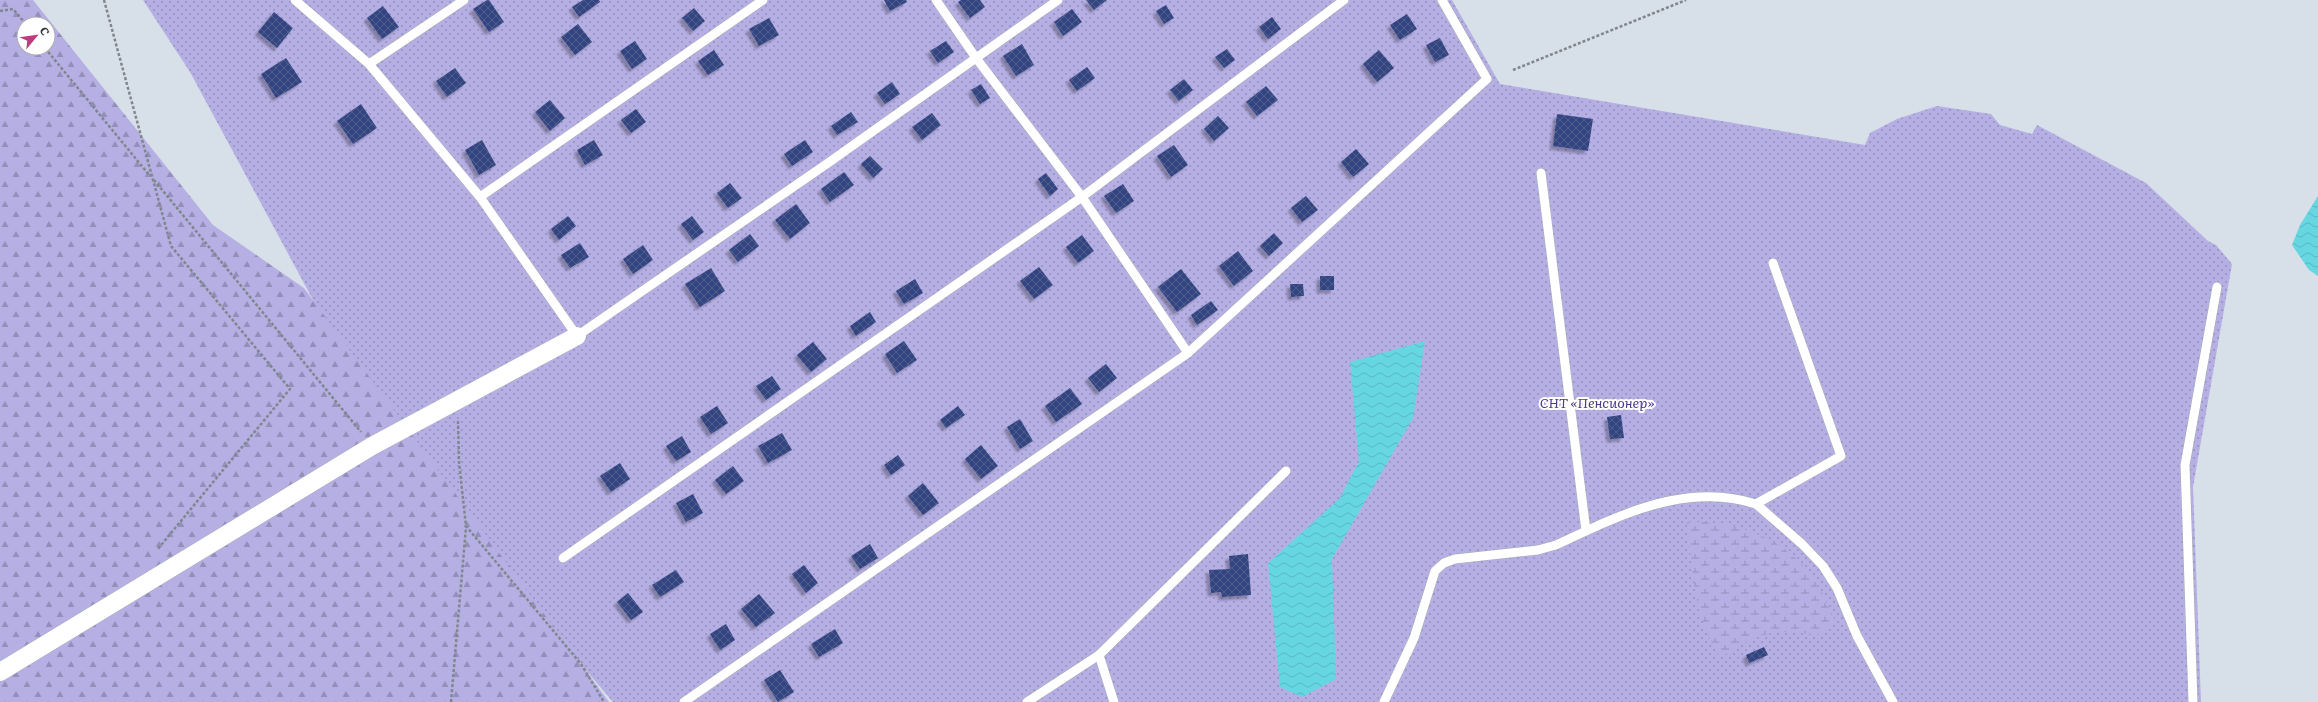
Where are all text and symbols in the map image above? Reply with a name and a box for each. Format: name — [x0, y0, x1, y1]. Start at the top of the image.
north arrow — [16, 16, 56, 56]
text: С — [37, 23, 55, 38]
park label: СНТ «Пенсионер» — [1540, 392, 1654, 412]

